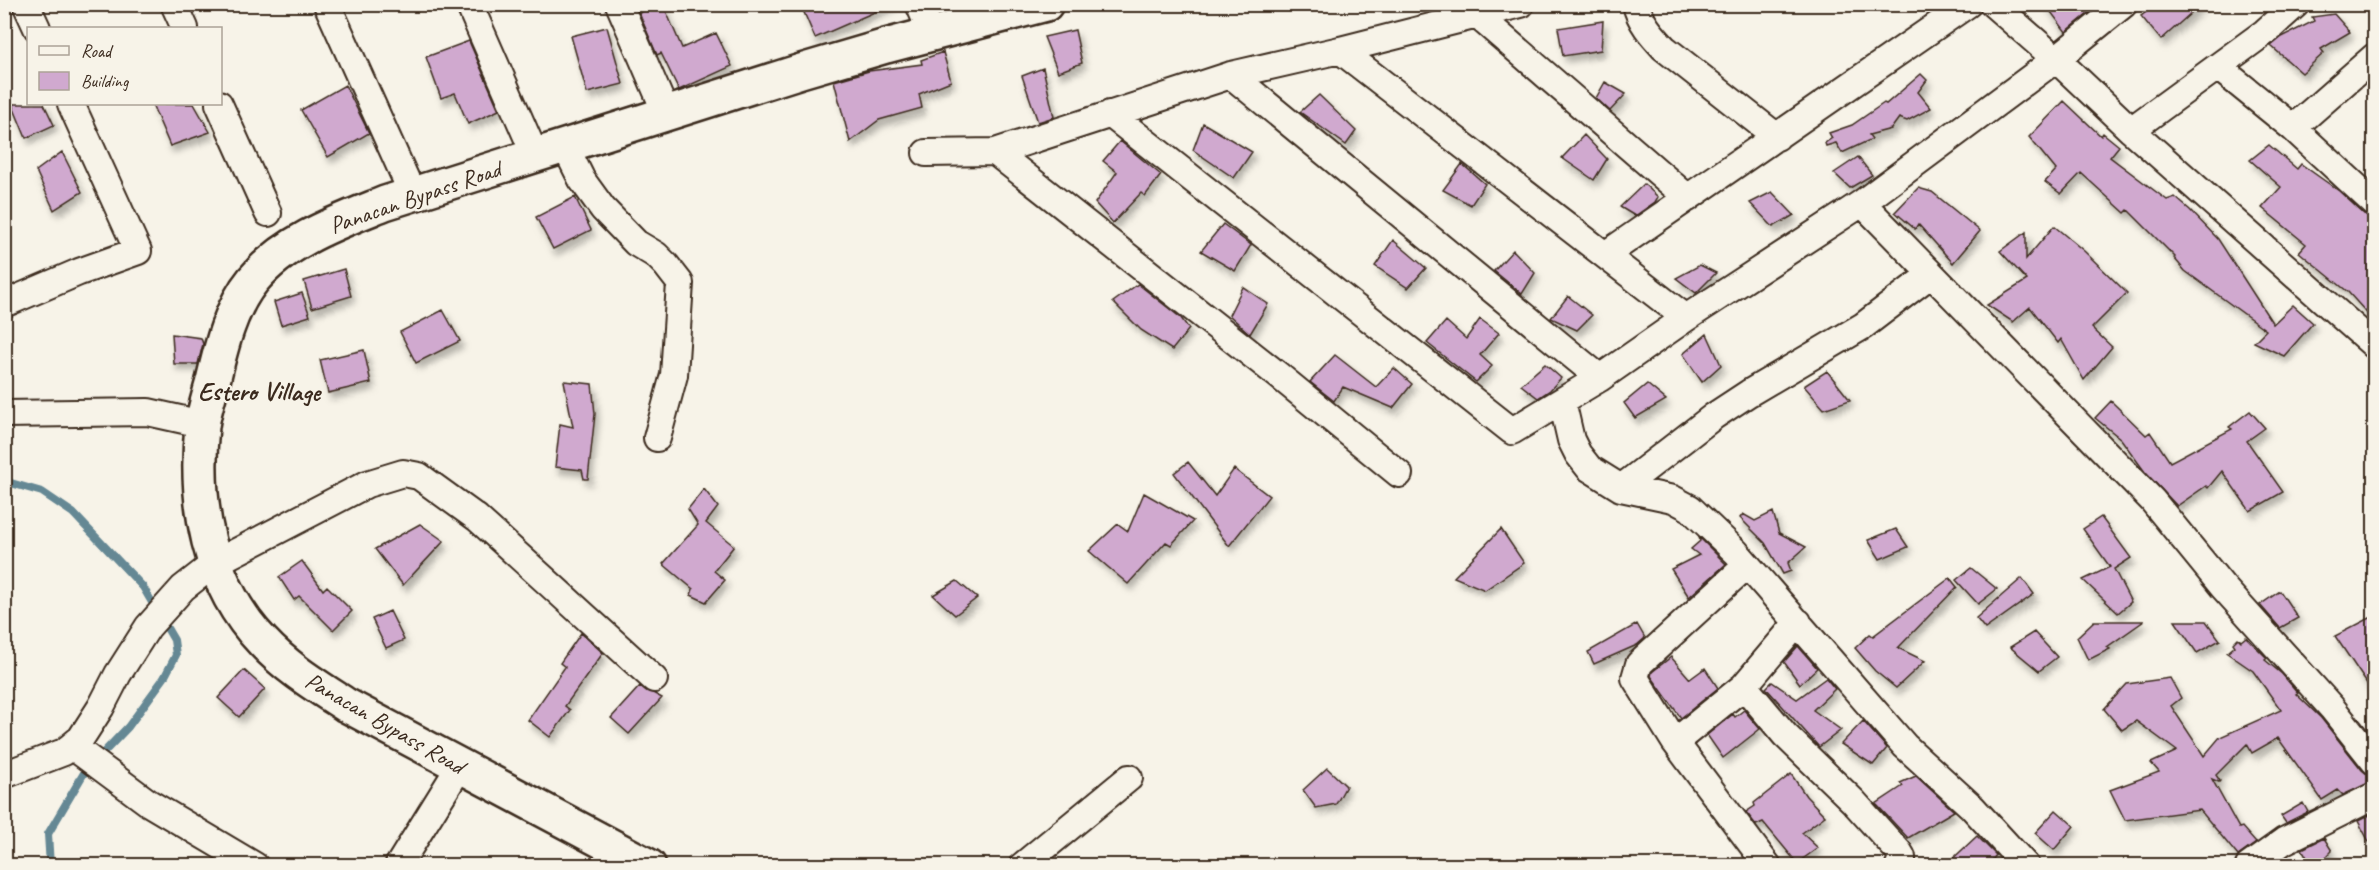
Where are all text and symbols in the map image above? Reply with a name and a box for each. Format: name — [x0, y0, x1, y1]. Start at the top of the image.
legend — [27, 27, 222, 105]
text: Road — [81, 40, 114, 62]
text: Building — [81, 70, 130, 92]
street label: Panacan Bypass Road — [326, 153, 508, 240]
district label: Estero Village — [198, 375, 322, 408]
street label: Panacan Bypass Road — [300, 665, 473, 782]

